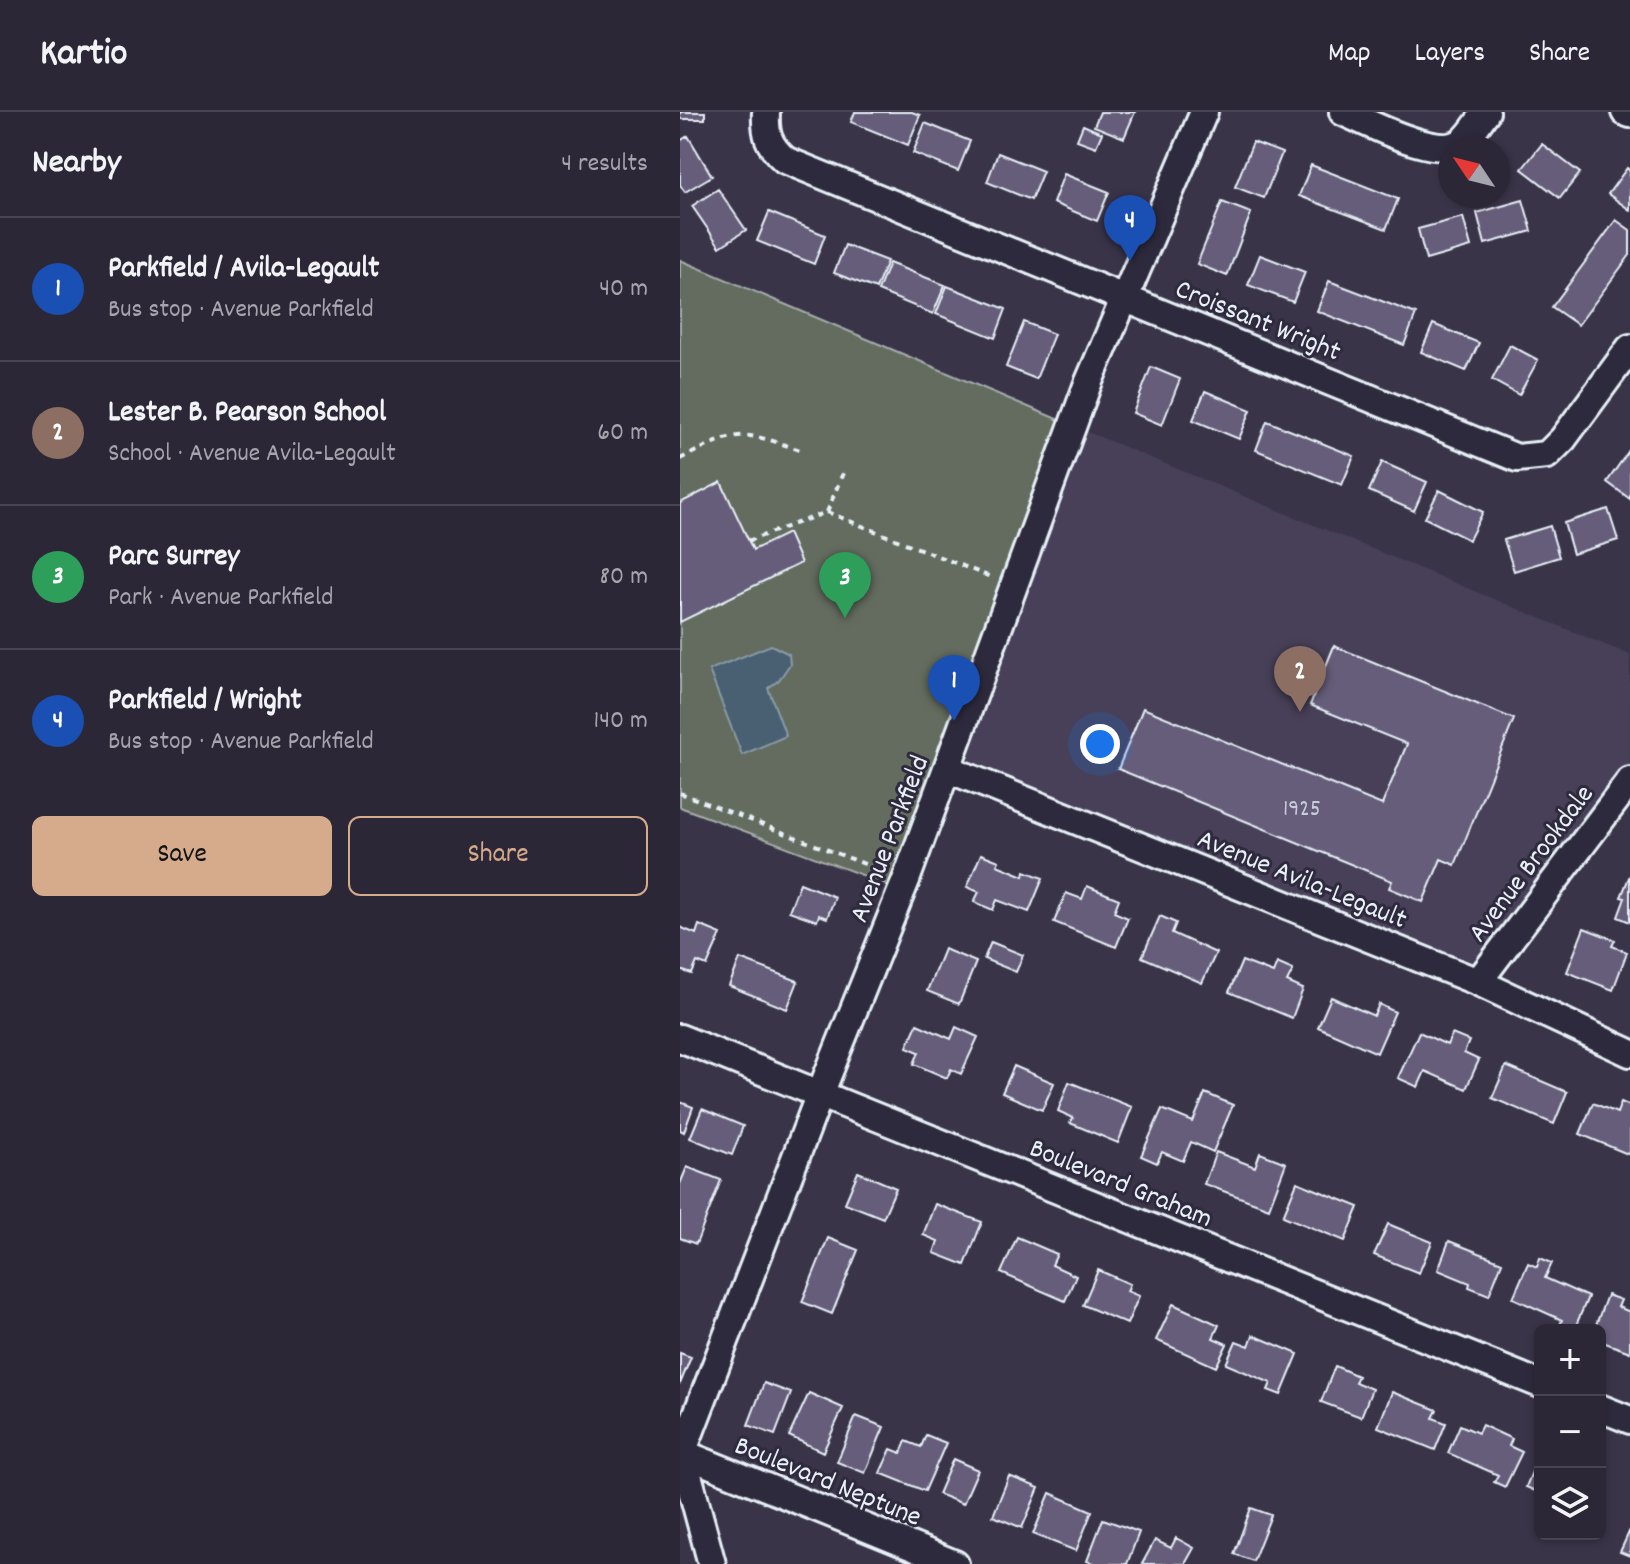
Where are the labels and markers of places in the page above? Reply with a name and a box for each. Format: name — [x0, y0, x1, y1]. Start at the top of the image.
pin: 4 — [1104, 195, 1156, 261]
pin: 3 — [819, 552, 871, 618]
pin: 2 — [1274, 646, 1326, 712]
pin: 1 — [928, 655, 980, 721]

